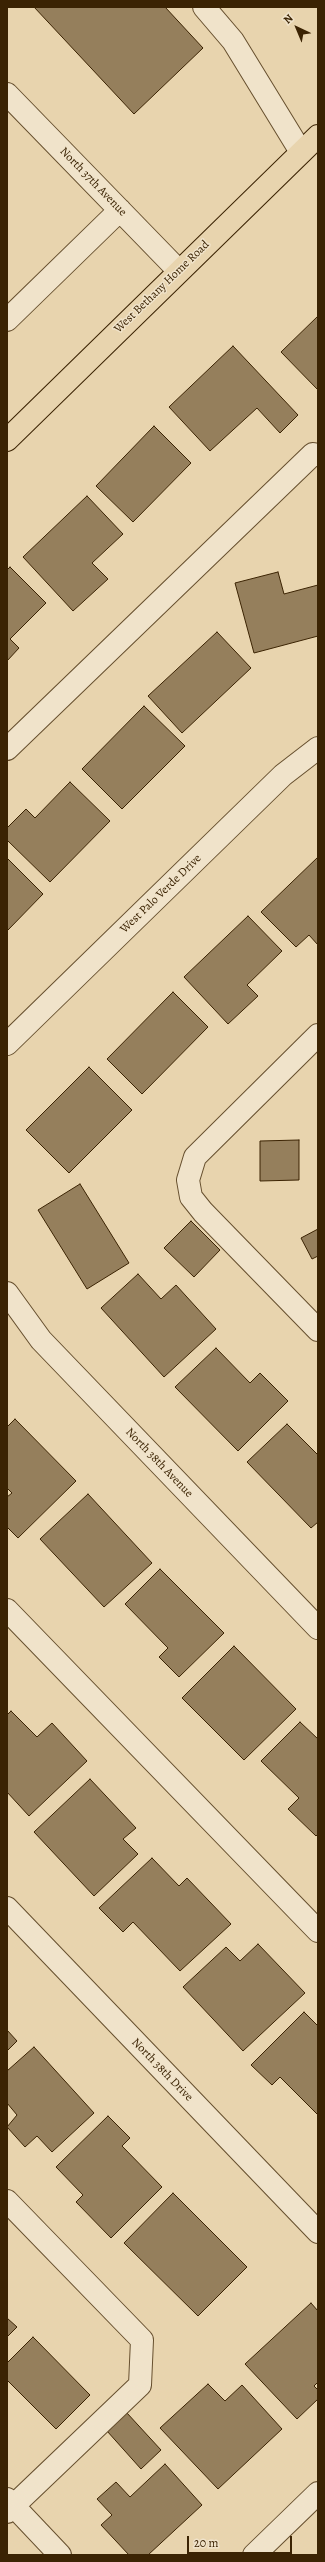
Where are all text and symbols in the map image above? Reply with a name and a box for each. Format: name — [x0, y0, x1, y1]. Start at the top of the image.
north arrow — [277, 8, 317, 48]
text: N — [280, 11, 296, 27]
street label: North 37th Avenue — [56, 145, 130, 219]
street label: West Bethany Home Road — [111, 238, 213, 336]
street label: West Palo Verde Drive — [117, 851, 205, 937]
street label: North 38th Avenue — [122, 1425, 196, 1501]
street label: North 38th Drive — [128, 2035, 196, 2105]
scale bar — [189, 2528, 294, 2554]
text: 20 m — [194, 2535, 218, 2551]

